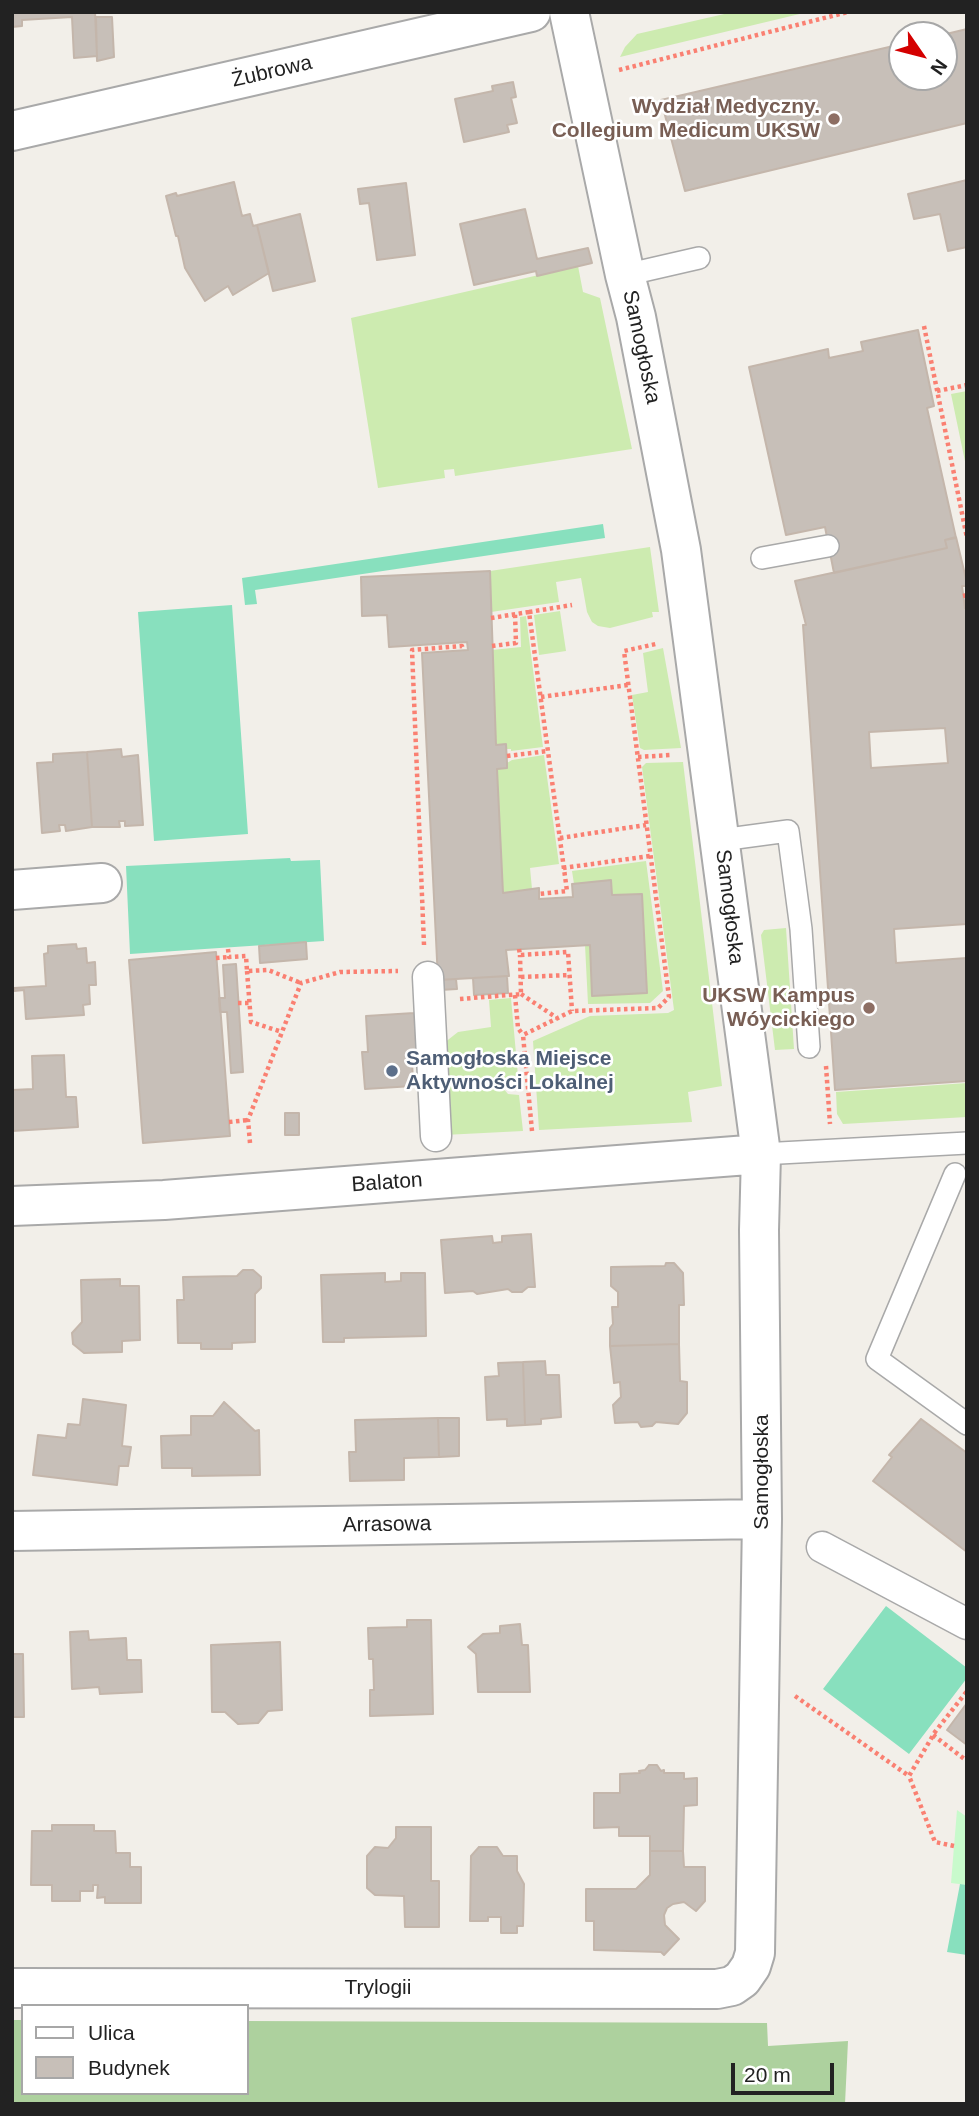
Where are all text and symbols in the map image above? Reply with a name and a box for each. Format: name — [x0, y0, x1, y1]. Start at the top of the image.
north arrow — [888, 21, 958, 91]
street label: Żubrowa — [229, 51, 315, 93]
text: N — [926, 56, 952, 79]
place label: Wydział Medyczny. Collegium Medicum UKSW — [552, 94, 820, 144]
marker: Wydział Medyczny. Collegium Medicum UKSW — [826, 111, 842, 127]
street label: Samogłoska — [617, 288, 665, 406]
street label: Samogłoska — [709, 848, 749, 966]
place label: UKSW Kampus Wóycickiego — [702, 983, 855, 1033]
marker: UKSW Kampus Wóycickiego — [861, 1000, 877, 1016]
place label: Samogłoska Miejsce Aktywności Lokalnej — [406, 1046, 614, 1096]
marker: Samogłoska Miejsce Aktywności Lokalnej — [384, 1063, 400, 1079]
street label: Balaton — [351, 1168, 423, 1198]
street label: Samogłoska — [749, 1414, 775, 1530]
street label: Arrasowa — [342, 1512, 432, 1538]
street label: Trylogii — [345, 1975, 411, 2001]
legend — [21, 2004, 248, 2095]
text: Ulica — [88, 2021, 135, 2044]
scale bar — [734, 2050, 837, 2094]
text: Budynek — [88, 2056, 170, 2079]
text: 20 m — [744, 2063, 791, 2086]

